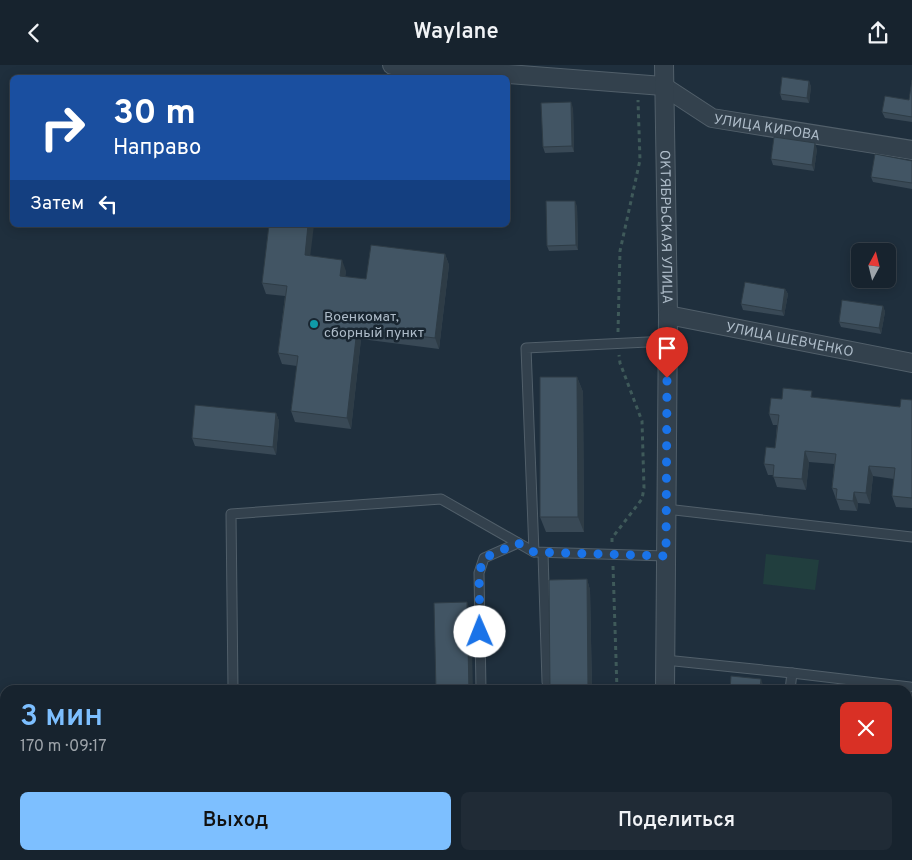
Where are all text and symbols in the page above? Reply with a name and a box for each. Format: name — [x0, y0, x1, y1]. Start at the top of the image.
icon: back — [20, 19, 48, 47]
text: Waylane — [413, 19, 499, 46]
icon: share — [864, 19, 892, 47]
text: 30 m — [113, 92, 196, 136]
icon: right — [30, 95, 95, 160]
street label: УЛИЦА КИРОВА — [712, 111, 821, 145]
text: Направо — [113, 135, 201, 162]
street label: ОКТЯБРЬСКАЯ УЛИЦА — [655, 150, 675, 304]
icon: left — [94, 190, 122, 218]
text: Затем — [30, 192, 84, 216]
north arrow — [851, 243, 896, 287]
map controls — [851, 243, 896, 288]
place label: Военкомат, сборный пункт — [324, 309, 424, 342]
marker: Военкомат, сборный пункт — [308, 318, 320, 330]
street label: УЛИЦА ШЕВЧЕНКО — [724, 320, 855, 361]
pin — [646, 327, 688, 378]
icon: arrive — [653, 334, 681, 362]
position arrow — [453, 605, 505, 657]
text: 3 мин — [20, 699, 103, 736]
button: close — [840, 702, 892, 754]
text: 170 m · 09:17 — [20, 737, 107, 757]
button: Выход — [20, 792, 451, 850]
button: Поделиться — [461, 792, 892, 850]

